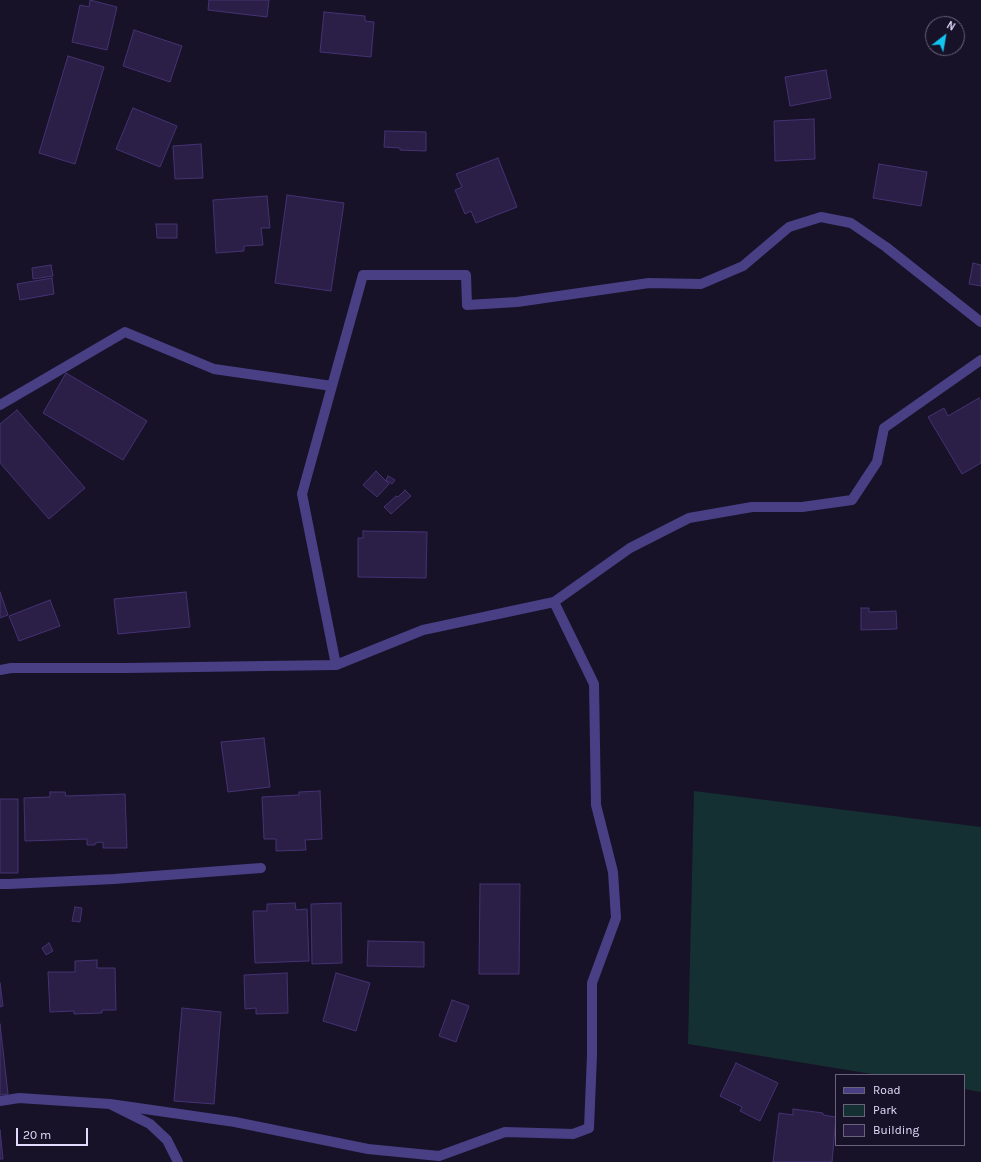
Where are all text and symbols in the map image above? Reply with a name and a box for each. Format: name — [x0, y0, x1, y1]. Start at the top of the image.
north arrow — [925, 16, 965, 56]
text: N — [944, 19, 958, 34]
legend — [835, 1074, 965, 1146]
text: Road — [873, 1083, 901, 1097]
text: Park — [873, 1103, 897, 1117]
scale bar — [18, 1120, 90, 1146]
text: Building — [873, 1123, 919, 1137]
text: 20 m — [23, 1128, 51, 1142]

